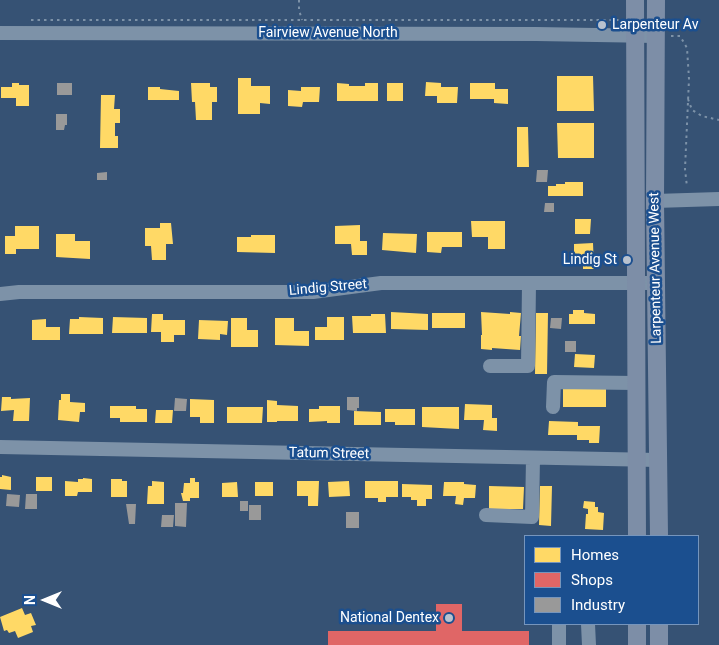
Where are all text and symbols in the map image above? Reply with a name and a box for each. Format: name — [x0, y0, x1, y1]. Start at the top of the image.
place label: Larpenteur Av — [612, 17, 698, 33]
marker: Larpenteur Av — [596, 19, 608, 31]
street label: Fairview Avenue North — [258, 25, 398, 41]
street label: Larpenteur Avenue West — [646, 192, 666, 344]
place label: Lindig St — [563, 252, 617, 268]
marker: Lindig St — [621, 254, 633, 266]
street label: Lindig Street — [288, 276, 368, 300]
street label: Tatum Street — [289, 445, 369, 463]
legend — [524, 535, 699, 625]
text: Homes — [571, 546, 619, 564]
text: Shops — [571, 571, 613, 589]
north arrow — [20, 575, 70, 625]
text: N — [22, 595, 38, 605]
text: Industry — [571, 596, 625, 614]
place label: National Dentex — [340, 610, 439, 626]
marker: National Dentex — [443, 612, 455, 624]

